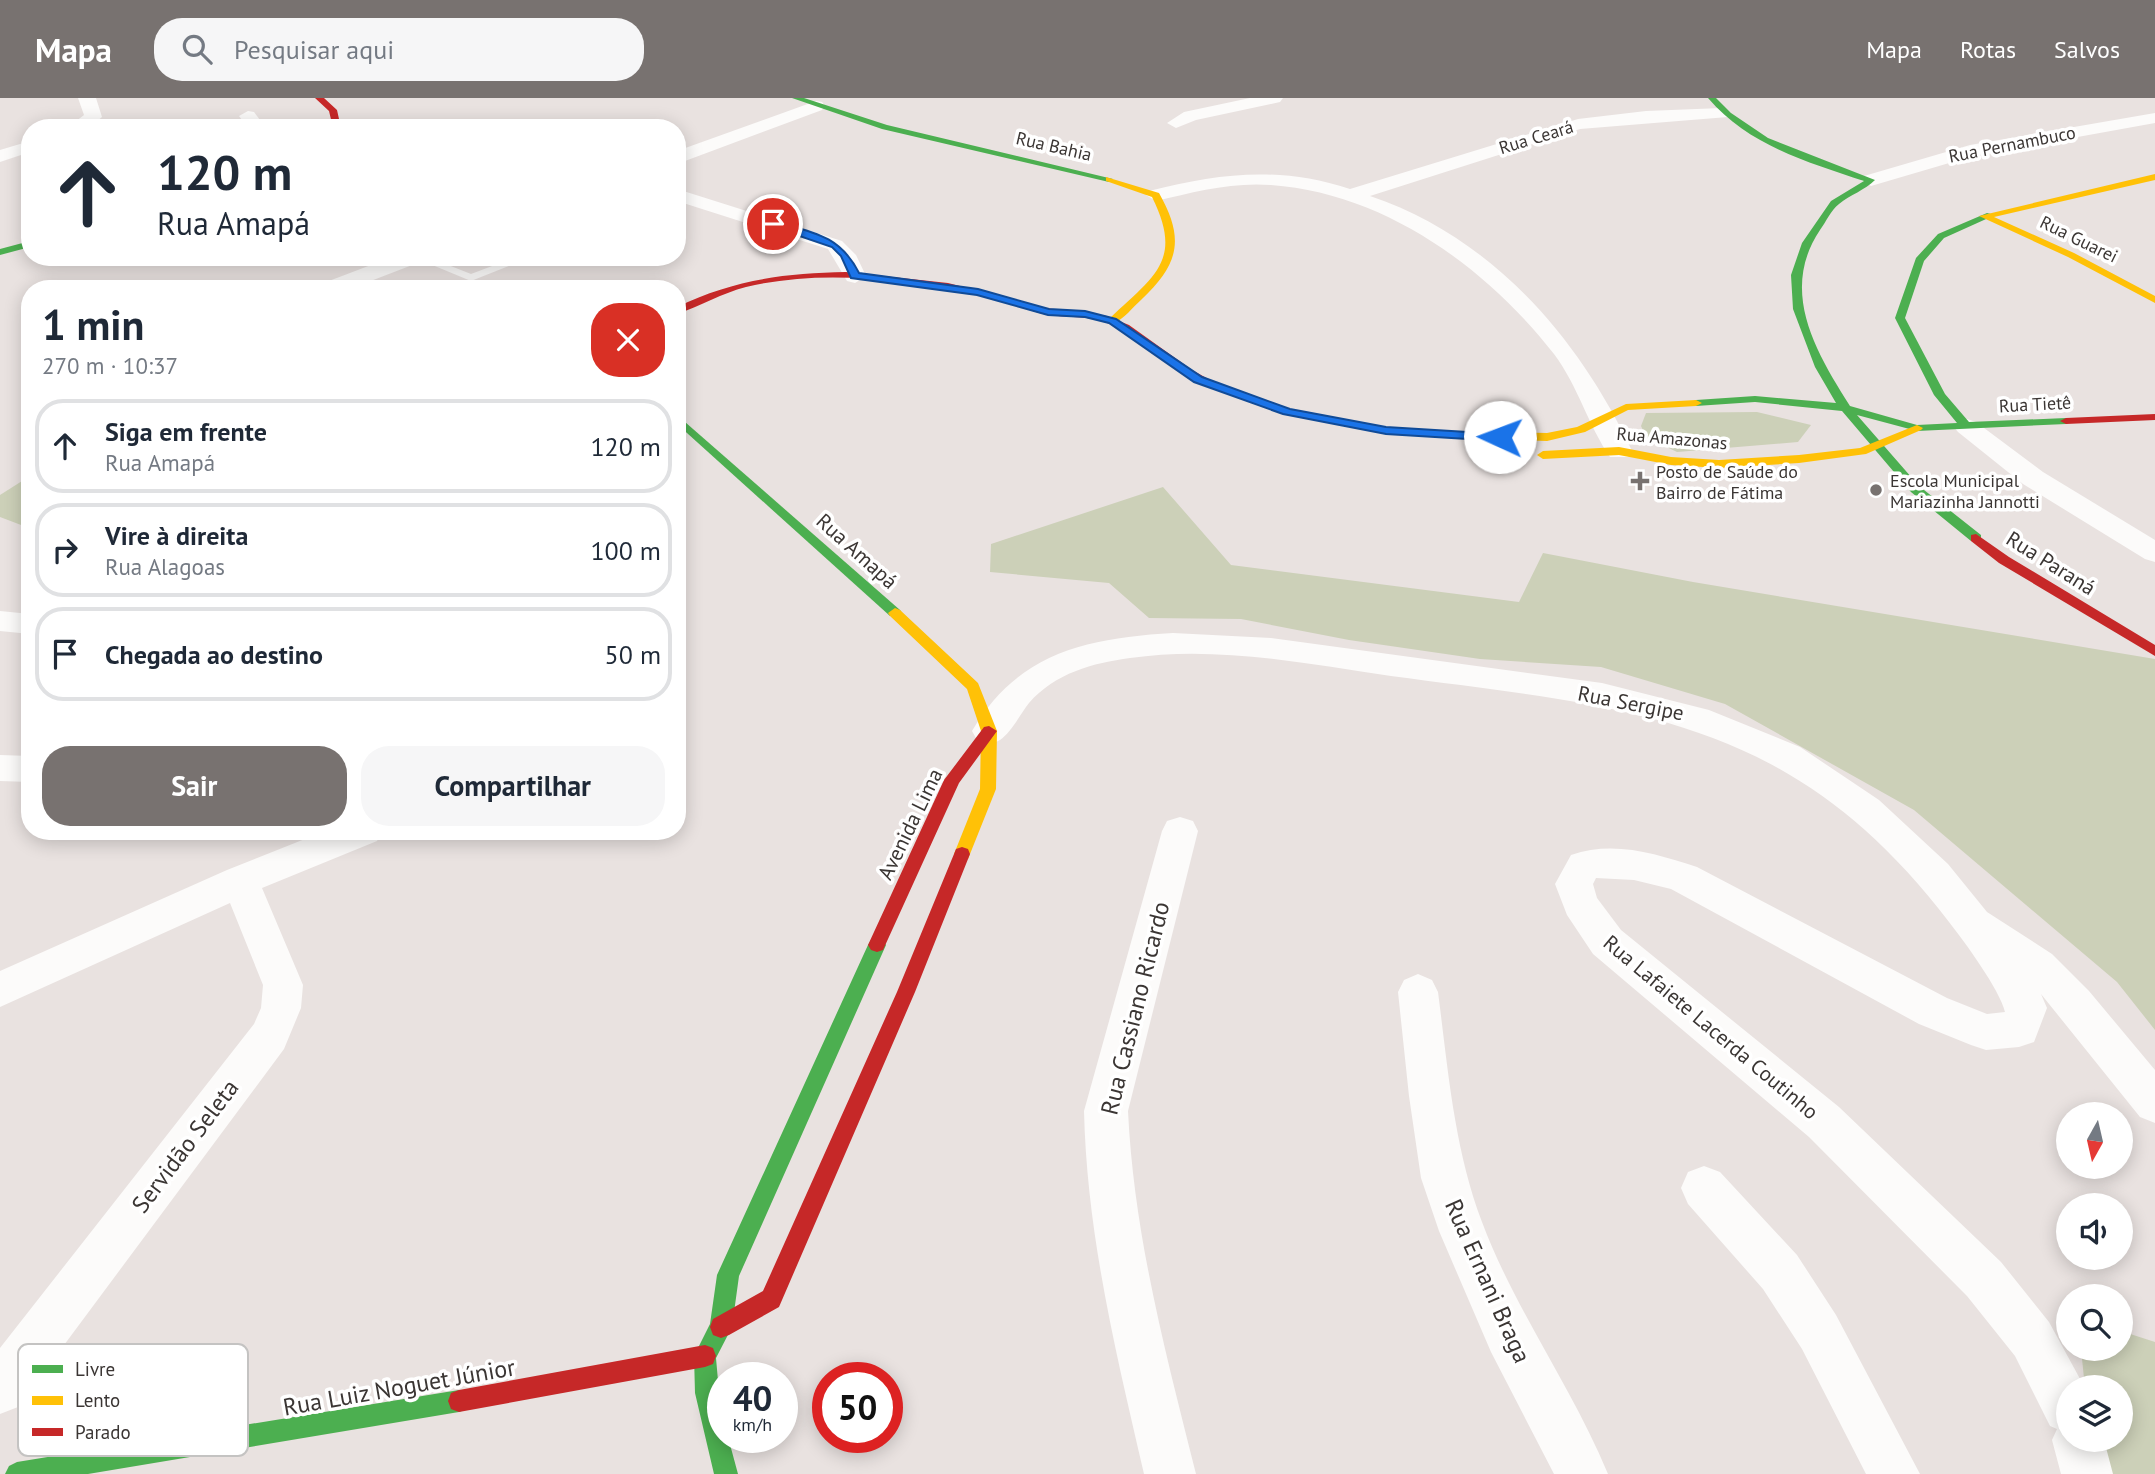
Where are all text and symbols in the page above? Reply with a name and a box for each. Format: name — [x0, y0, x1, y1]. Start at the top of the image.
search box — [154, 18, 644, 81]
text: Mapa — [35, 28, 112, 71]
icon: search — [178, 30, 216, 68]
text: Pesquisar aqui — [234, 33, 394, 66]
text: Mapa — [1866, 34, 1922, 65]
text: Rotas — [1960, 34, 2016, 65]
text: Salvos — [2054, 34, 2120, 65]
street label: Rua Ceará — [1496, 115, 1576, 159]
street label: Rua Pernambuco — [1947, 120, 2077, 168]
street label: Rua Bahia — [1014, 126, 1094, 166]
text: 120 m — [157, 140, 292, 204]
icon: ahead — [42, 147, 133, 238]
pin — [743, 194, 803, 254]
text: Rua Amapá — [157, 202, 310, 244]
icon: arrive — [754, 205, 792, 243]
street label: Rua Guarei — [2036, 210, 2122, 268]
text: 1 min — [42, 297, 144, 352]
button: close — [591, 303, 665, 377]
text: 270 m · 10:37 — [42, 351, 178, 380]
street label: Rua Tietê — [1998, 391, 2072, 417]
position arrow — [1463, 400, 1537, 474]
text: Siga em frente — [105, 415, 267, 448]
street label: Rua Amazonas — [1616, 422, 1728, 454]
icon: ahead — [46, 427, 84, 465]
text: 120 m — [590, 430, 661, 463]
text: Rua Amapá — [105, 448, 215, 477]
place label: Posto de Saúde do Bairro de Fátima — [1656, 460, 1798, 504]
place label: Escola Municipal Mariazinha Jannotti — [1890, 469, 2040, 513]
marker: Posto de Saúde do Bairro de Fátima — [1630, 471, 1650, 491]
marker: Escola Municipal Mariazinha Jannotti — [1868, 482, 1884, 498]
street label: Rua Amapá — [811, 507, 903, 595]
text: Vire à direita — [105, 519, 248, 552]
street label: Rua Paraná — [2001, 525, 2101, 601]
icon: right — [46, 531, 84, 569]
text: 100 m — [590, 534, 661, 567]
text: Rua Alagoas — [105, 552, 225, 581]
icon: arrive — [46, 635, 84, 673]
text: Chegada ao destino — [105, 638, 323, 671]
text: 50 m — [605, 638, 661, 671]
street label: Rua Sergipe — [1576, 679, 1686, 727]
button: Sair — [42, 746, 347, 826]
button: Compartilhar — [361, 746, 665, 826]
street label: Avenida Lima — [871, 764, 949, 884]
street label: Rua Cassiano Ricardo — [1093, 898, 1177, 1118]
street label: Rua Lafaiete Lacerda Coutinho — [1598, 929, 1824, 1125]
street label: Servidão Seleta — [125, 1073, 245, 1219]
north arrow — [2056, 1102, 2133, 1180]
map controls — [2056, 1102, 2133, 1452]
button: sound — [2056, 1193, 2133, 1270]
street label: Rua Ernani Braga — [1438, 1194, 1538, 1368]
button: search — [2056, 1284, 2133, 1361]
legend — [18, 1344, 248, 1456]
street label: Rua Luiz Noguet Júnior — [281, 1351, 517, 1423]
text: Livre — [75, 1357, 115, 1381]
speed limit sign: 50 — [812, 1362, 903, 1453]
text: 40 — [733, 1375, 772, 1421]
button: layers — [2056, 1375, 2133, 1452]
text: Lento — [75, 1388, 120, 1412]
text: km/h — [733, 1413, 772, 1436]
text: Parado — [75, 1420, 131, 1444]

